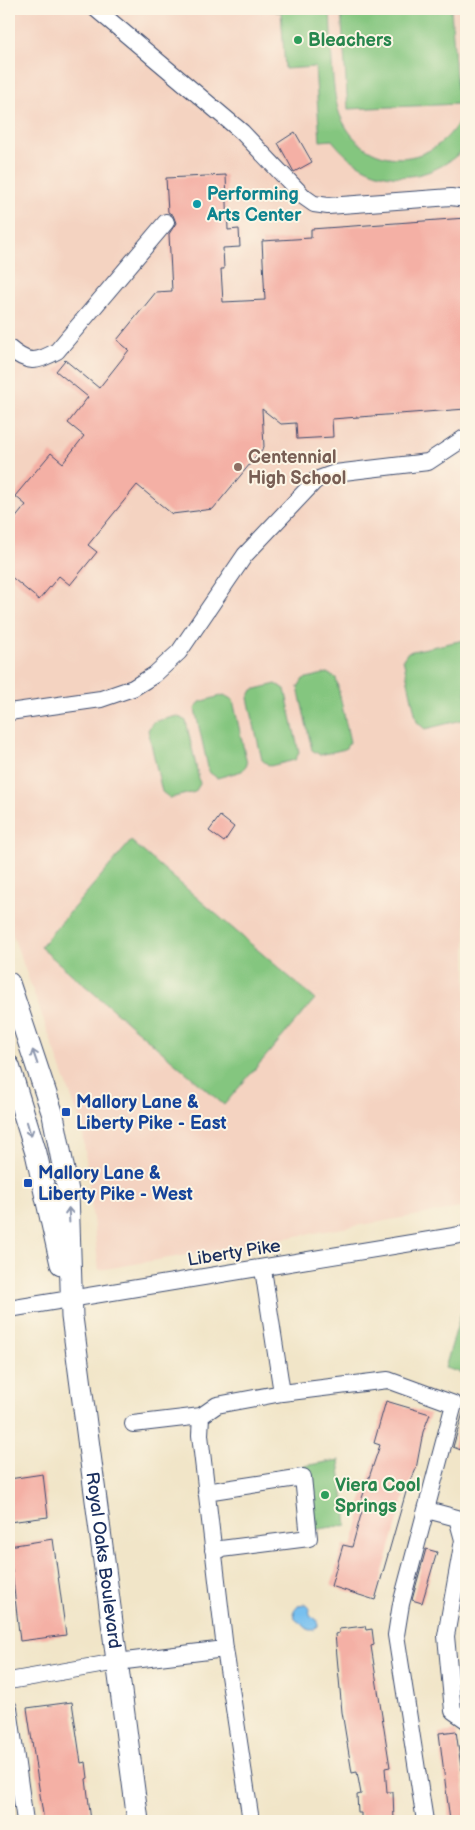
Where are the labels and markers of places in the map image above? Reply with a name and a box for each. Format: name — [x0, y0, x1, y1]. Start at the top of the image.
place label: Bleachers — [308, 30, 392, 51]
marker: Bleachers — [292, 34, 304, 46]
place label: Performing Arts Center — [206, 184, 302, 226]
marker: Performing Arts Center — [191, 198, 203, 210]
place label: Centennial High School — [248, 447, 346, 489]
marker: Centennial High School — [232, 461, 244, 473]
place label: Mallory Lane & Liberty Pike - East — [76, 1092, 227, 1134]
marker: Mallory Lane & Liberty Pike - East — [60, 1106, 72, 1118]
place label: Mallory Lane & Liberty Pike - West — [38, 1163, 193, 1205]
marker: Mallory Lane & Liberty Pike - West — [22, 1177, 34, 1189]
place label: Viera Cool Springs — [335, 1475, 420, 1517]
marker: Viera Cool Springs — [319, 1489, 331, 1501]

